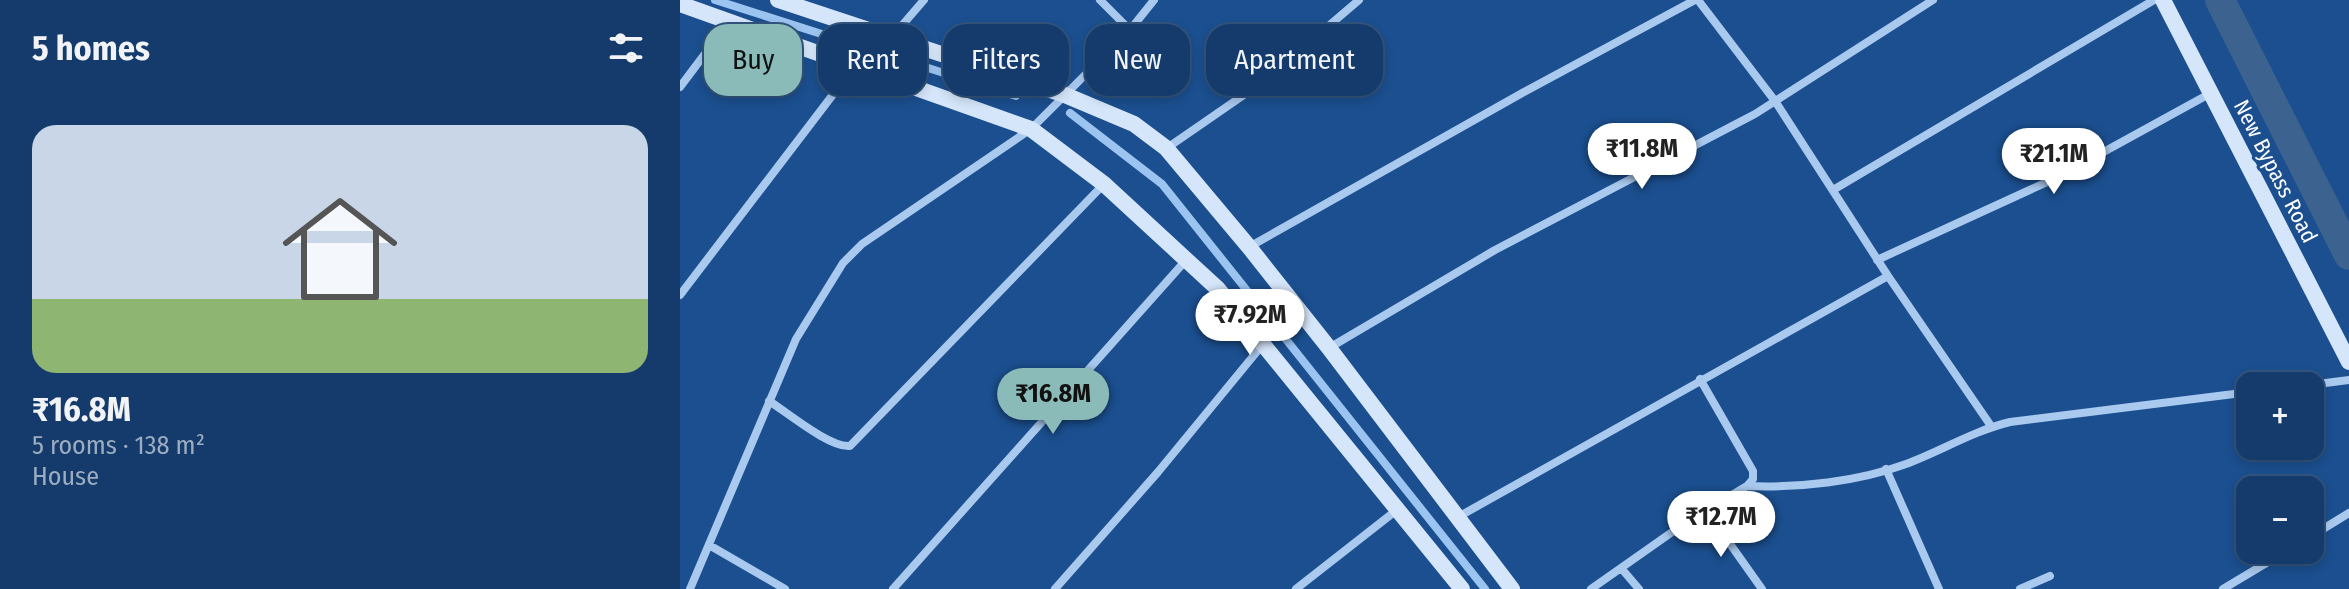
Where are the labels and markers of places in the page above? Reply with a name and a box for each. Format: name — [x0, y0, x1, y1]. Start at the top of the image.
pin: ₹11.8M — [1577, 123, 1707, 191]
pin: ₹21.1M — [1989, 128, 2119, 196]
pin: ₹7.92M — [1185, 289, 1315, 357]
pin: ₹16.8M — [988, 368, 1118, 436]
pin: ₹12.7M — [1656, 491, 1786, 559]

